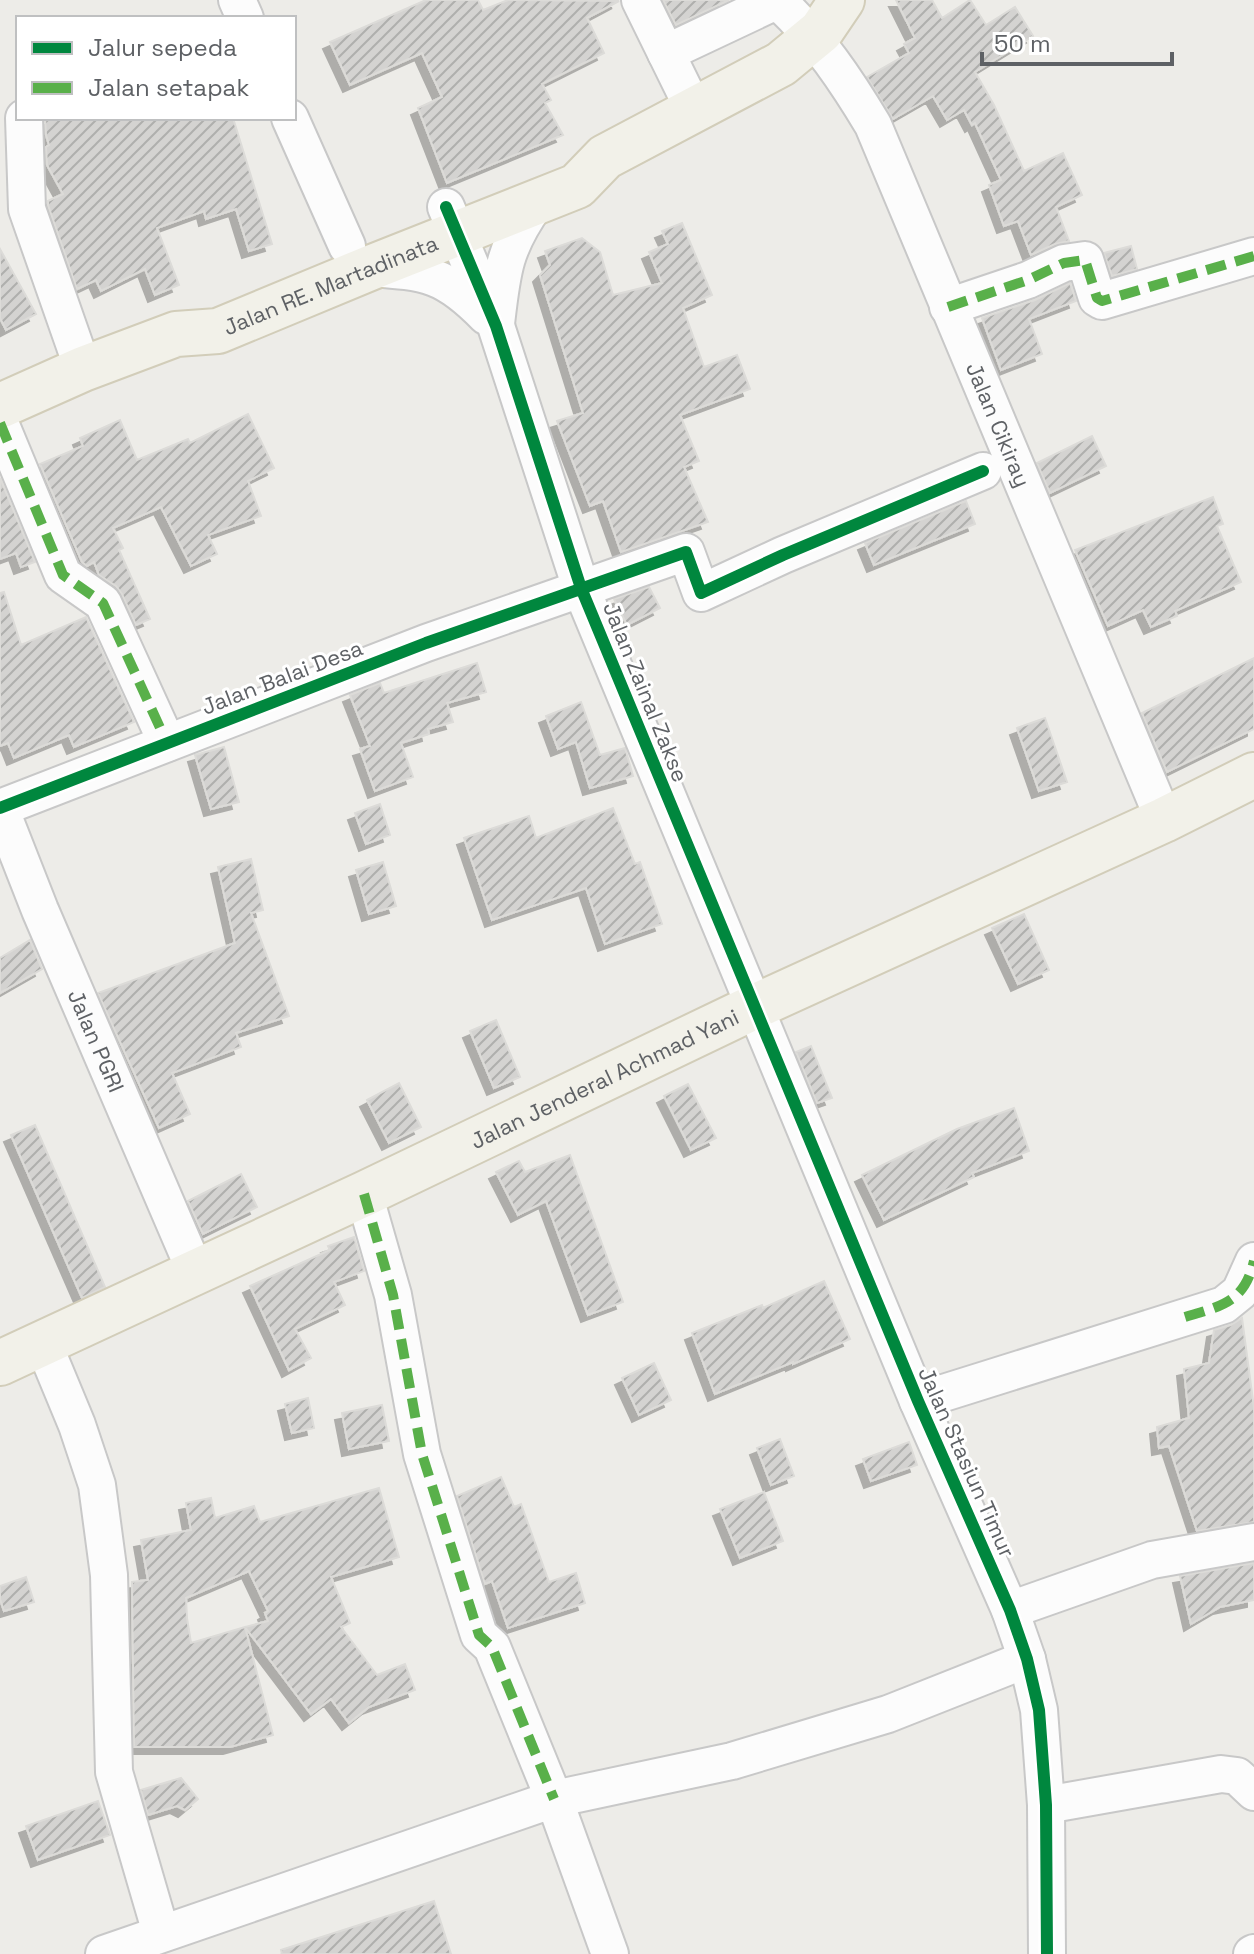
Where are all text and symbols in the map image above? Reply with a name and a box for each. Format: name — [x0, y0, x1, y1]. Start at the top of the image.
legend — [16, 16, 296, 120]
scale bar — [982, 16, 1172, 66]
text: 50 m — [994, 28, 1051, 59]
text: Jalur sepeda — [88, 32, 237, 63]
text: Jalan setapak — [88, 72, 249, 103]
street label: Jalan RE. Martadinata — [219, 228, 442, 341]
street label: Jalan Cikiray — [960, 358, 1037, 491]
street label: Jalan Zainal Zakse — [597, 598, 695, 786]
street label: Jalan Balai Desa — [197, 633, 367, 721]
street label: Jalan PGRI — [62, 985, 131, 1097]
street label: Jalan Jenderal Achmad Yani — [466, 1002, 743, 1155]
street label: Jalan Stasiun Timur — [912, 1362, 1022, 1562]

